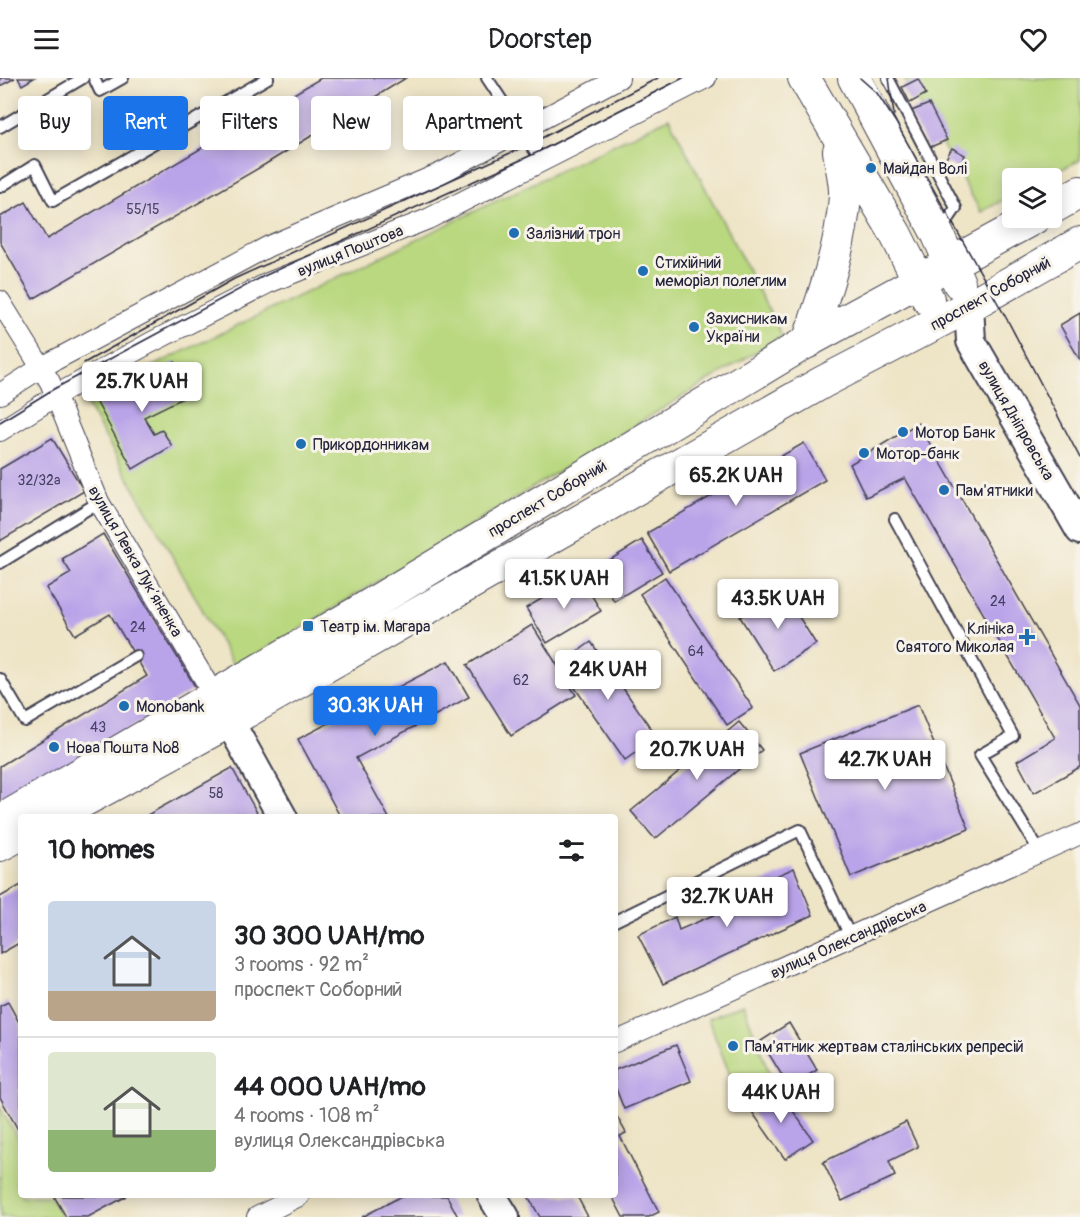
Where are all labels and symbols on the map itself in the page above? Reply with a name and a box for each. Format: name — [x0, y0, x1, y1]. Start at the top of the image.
place label: Майдан Волі — [883, 159, 967, 179]
marker: Майдан Волі — [864, 161, 878, 175]
house number: 55/15 — [126, 201, 160, 218]
street label: вулиця Поштова — [294, 221, 406, 281]
place label: Залізний трон — [526, 224, 620, 244]
marker: Залізний трон — [507, 226, 521, 240]
street label: проспект Соборний — [927, 252, 1054, 335]
place label: Стихійний меморіал полеглим — [655, 253, 787, 291]
marker: Стихійний меморіал полеглим — [636, 264, 650, 278]
place label: Захисникам України — [706, 309, 788, 347]
marker: Захисникам України — [687, 320, 701, 334]
street label: вулиця Дніпровська — [974, 357, 1059, 484]
pin: 25.7K UAH — [73, 362, 211, 413]
place label: Мотор Банк — [915, 423, 996, 443]
marker: Мотор Банк — [896, 425, 910, 439]
place label: Прикордонникам — [313, 435, 429, 455]
marker: Прикордонникам — [294, 437, 308, 451]
place label: Мотор-банк — [876, 444, 960, 464]
marker: Мотор-банк — [857, 446, 871, 460]
street label: проспект Соборний — [485, 456, 610, 542]
pin: 65.2K UAH — [667, 456, 805, 507]
house number: 32/32а — [18, 472, 60, 489]
place label: Пам'ятники — [956, 481, 1033, 501]
street label: вулиця Левка Лукʼяненка — [84, 482, 187, 641]
marker: Пам'ятники — [937, 483, 951, 497]
pin: 41.5K UAH — [495, 559, 633, 610]
pin: 43.5K UAH — [709, 579, 847, 630]
house number: 24 — [990, 593, 1006, 610]
place label: Театр ім. Магара — [320, 617, 430, 637]
house number: 24 — [130, 619, 146, 636]
marker: Театр ім. Магара — [301, 619, 315, 633]
place label: Клініка Святого Миколая — [896, 619, 1014, 657]
marker: Клініка Святого Миколая — [1018, 628, 1036, 646]
house number: 64 — [688, 643, 704, 660]
pin: 24K UAH — [553, 650, 663, 701]
house number: 62 — [513, 672, 529, 689]
pin: 30.3K UAH — [306, 686, 444, 737]
place label: Monobank — [136, 697, 205, 717]
marker: Monobank — [117, 699, 131, 713]
house number: 43 — [90, 719, 106, 736]
pin: 20.7K UAH — [628, 730, 766, 781]
place label: Нова Пошта №8 — [66, 738, 179, 758]
marker: Нова Пошта №8 — [47, 740, 61, 754]
pin: 42.7K UAH — [816, 740, 954, 791]
house number: 58 — [209, 785, 223, 802]
pin: 32.7K UAH — [658, 877, 796, 928]
street label: вулиця Олександрівська — [767, 896, 929, 983]
place label: Пам'ятник жертвам сталінських репресій — [745, 1037, 1024, 1057]
marker: Пам'ятник жертвам сталінських репресій — [726, 1039, 740, 1053]
pin: 44K UAH — [726, 1073, 836, 1124]

